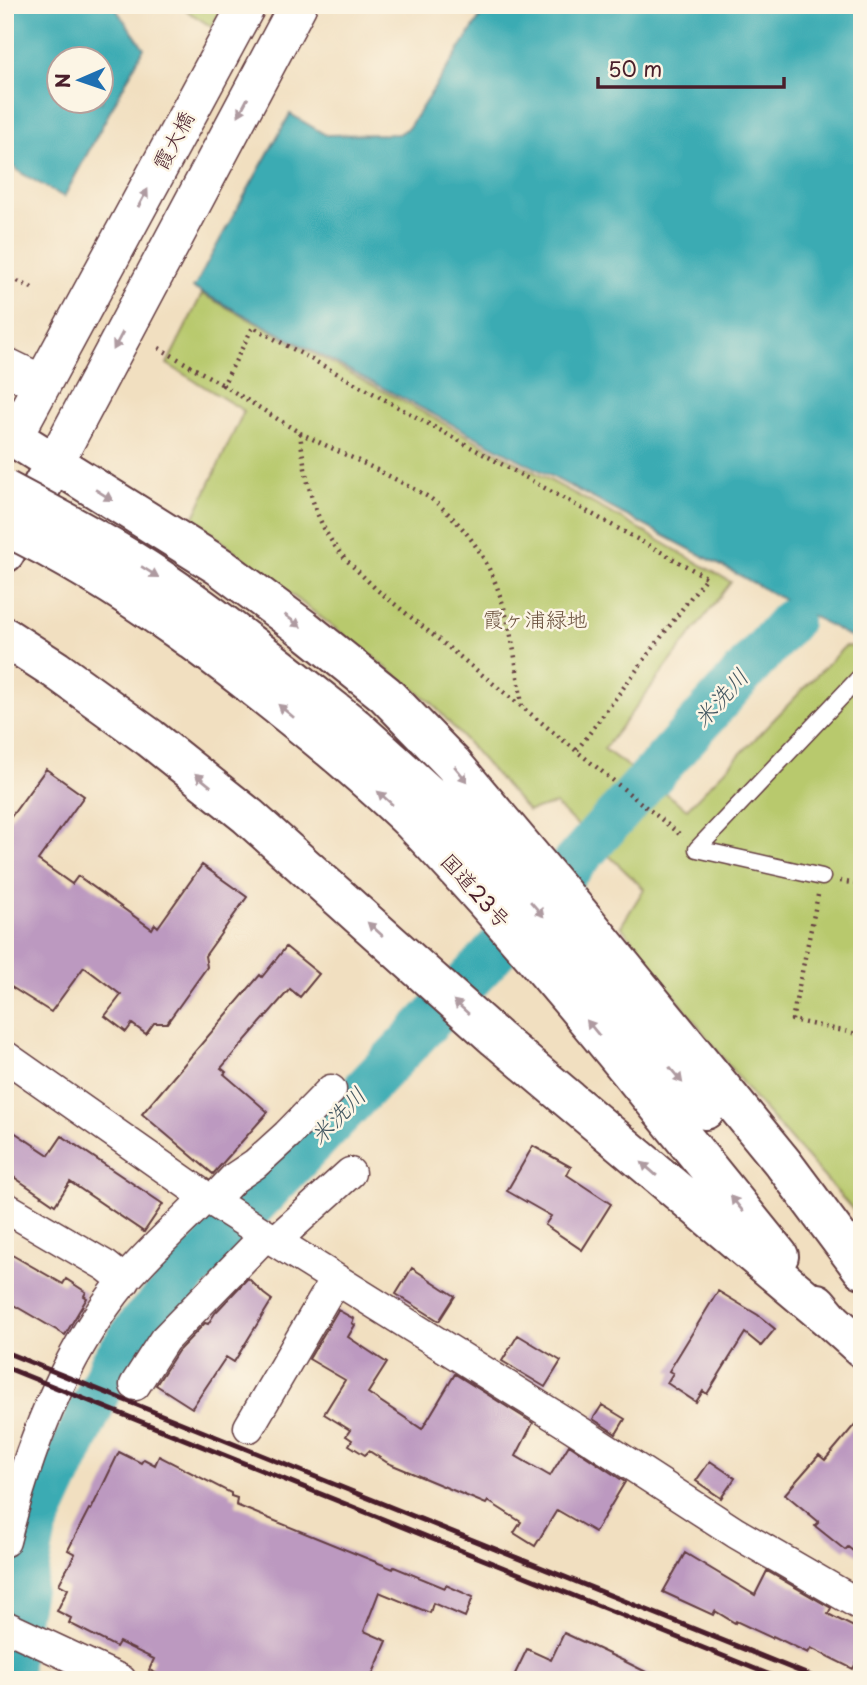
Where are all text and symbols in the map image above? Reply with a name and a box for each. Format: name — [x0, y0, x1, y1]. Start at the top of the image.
north arrow — [46, 46, 116, 116]
scale bar — [598, 46, 783, 90]
text: 50 m — [608, 52, 662, 84]
text: N — [48, 73, 76, 89]
one-way arrow — [237, 98, 249, 118]
street label: 霞大橋 — [143, 105, 201, 175]
one-way arrow — [137, 188, 149, 208]
one-way arrow — [113, 331, 124, 351]
one-way arrow — [95, 489, 114, 501]
one-way arrow — [140, 566, 159, 579]
park label: 霞ヶ浦緑地 — [483, 602, 588, 634]
one-way arrow — [284, 614, 303, 628]
water label: 米洗川 — [684, 660, 756, 734]
one-way arrow — [277, 704, 295, 719]
one-way arrow — [453, 765, 469, 783]
one-way arrow — [194, 773, 212, 788]
one-way arrow — [376, 790, 394, 806]
street label: 国道23号 — [434, 845, 519, 934]
one-way arrow — [529, 900, 545, 918]
one-way arrow — [366, 921, 384, 937]
one-way arrow — [453, 999, 470, 1015]
one-way arrow — [586, 1020, 601, 1037]
one-way arrow — [669, 1065, 684, 1083]
water label: 米洗川 — [300, 1078, 373, 1152]
one-way arrow — [640, 1162, 657, 1177]
one-way arrow — [730, 1196, 745, 1214]

